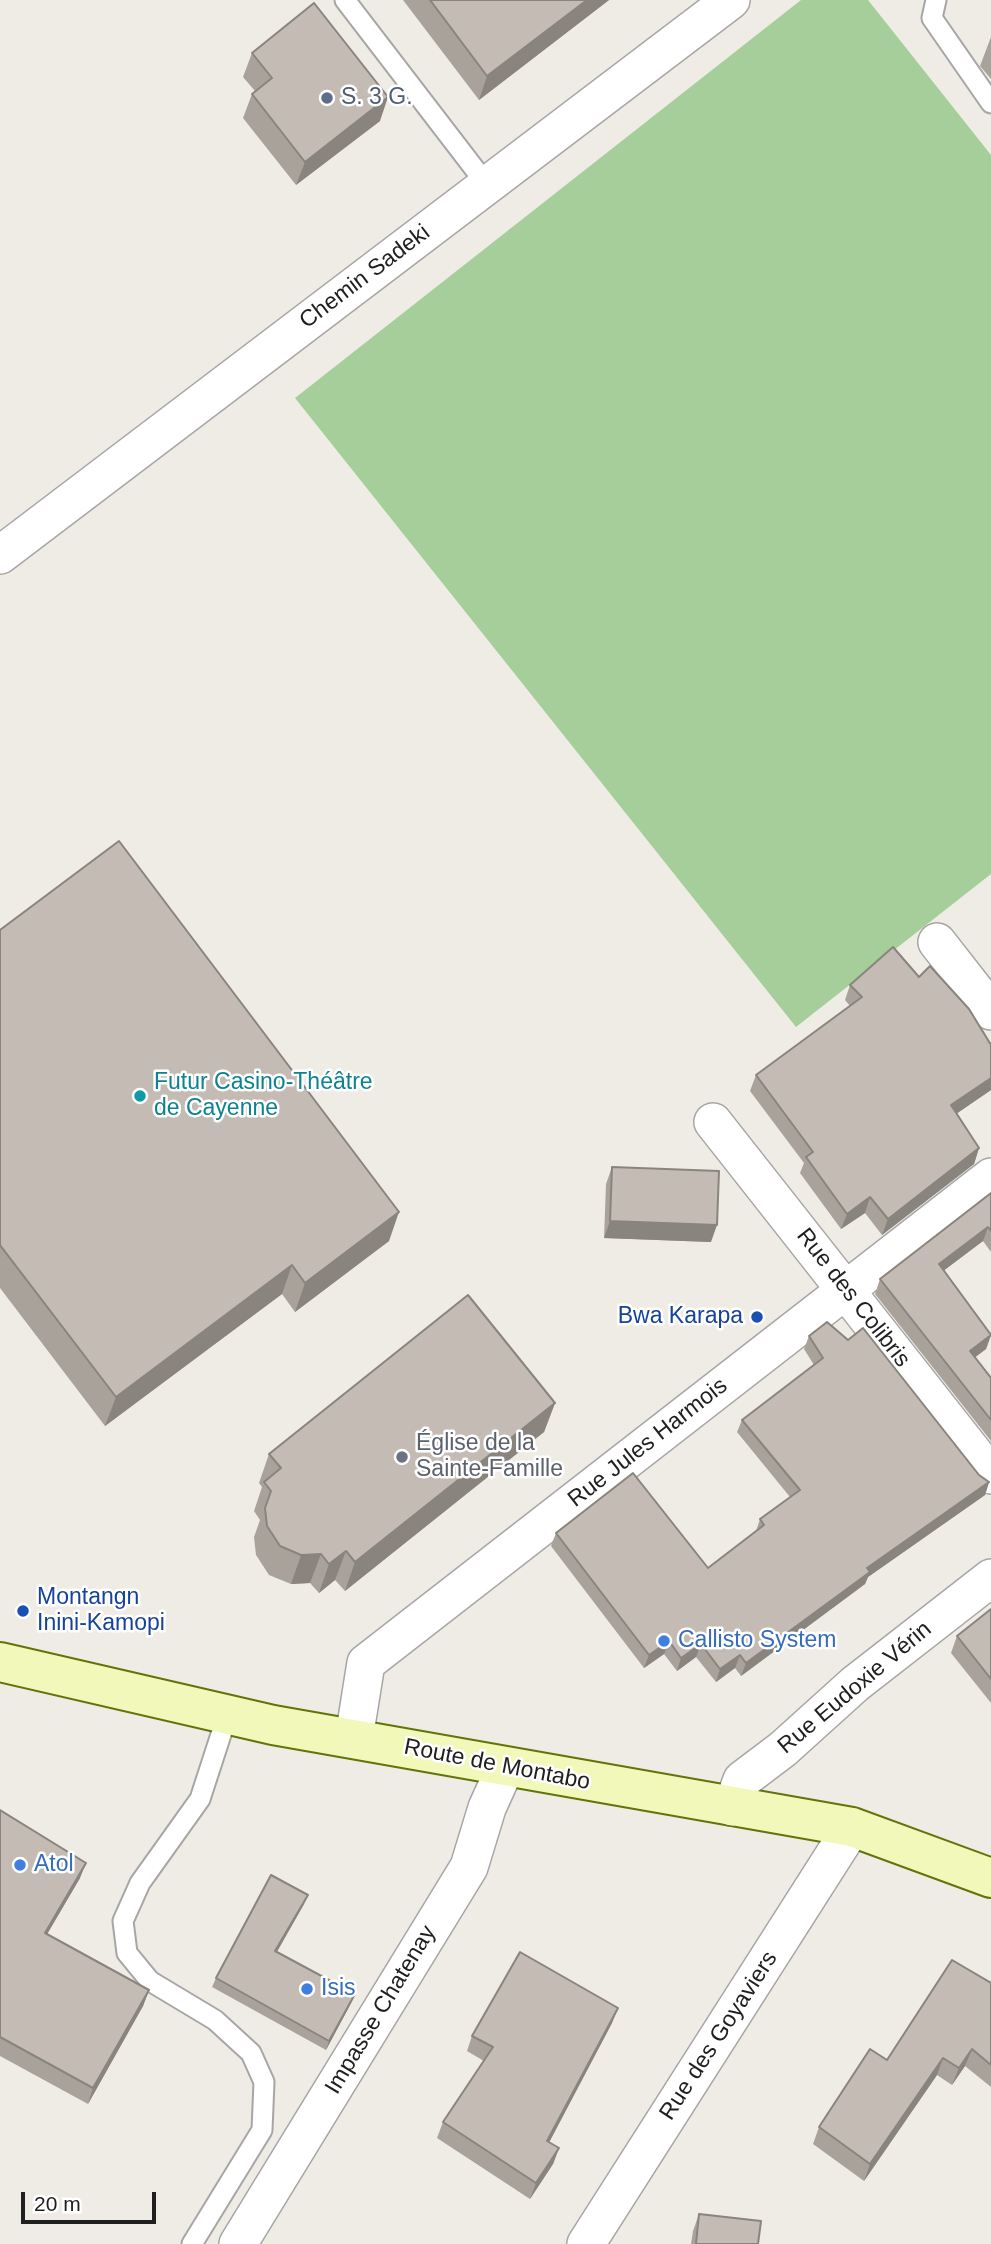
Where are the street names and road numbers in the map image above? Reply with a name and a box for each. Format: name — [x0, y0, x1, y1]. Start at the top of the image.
street label: Chemin Sadeki — [294, 219, 436, 335]
street label: Rue des Colibris — [790, 1223, 916, 1373]
street label: Rue Jules Harmois — [563, 1372, 733, 1514]
street label: Rue Eudoxie Vérin — [773, 1616, 937, 1760]
street label: Route de Montabo — [401, 1733, 593, 1797]
street label: Impasse Chatenay — [320, 1921, 442, 2099]
street label: Rue des Goyaviers — [654, 1946, 784, 2126]

